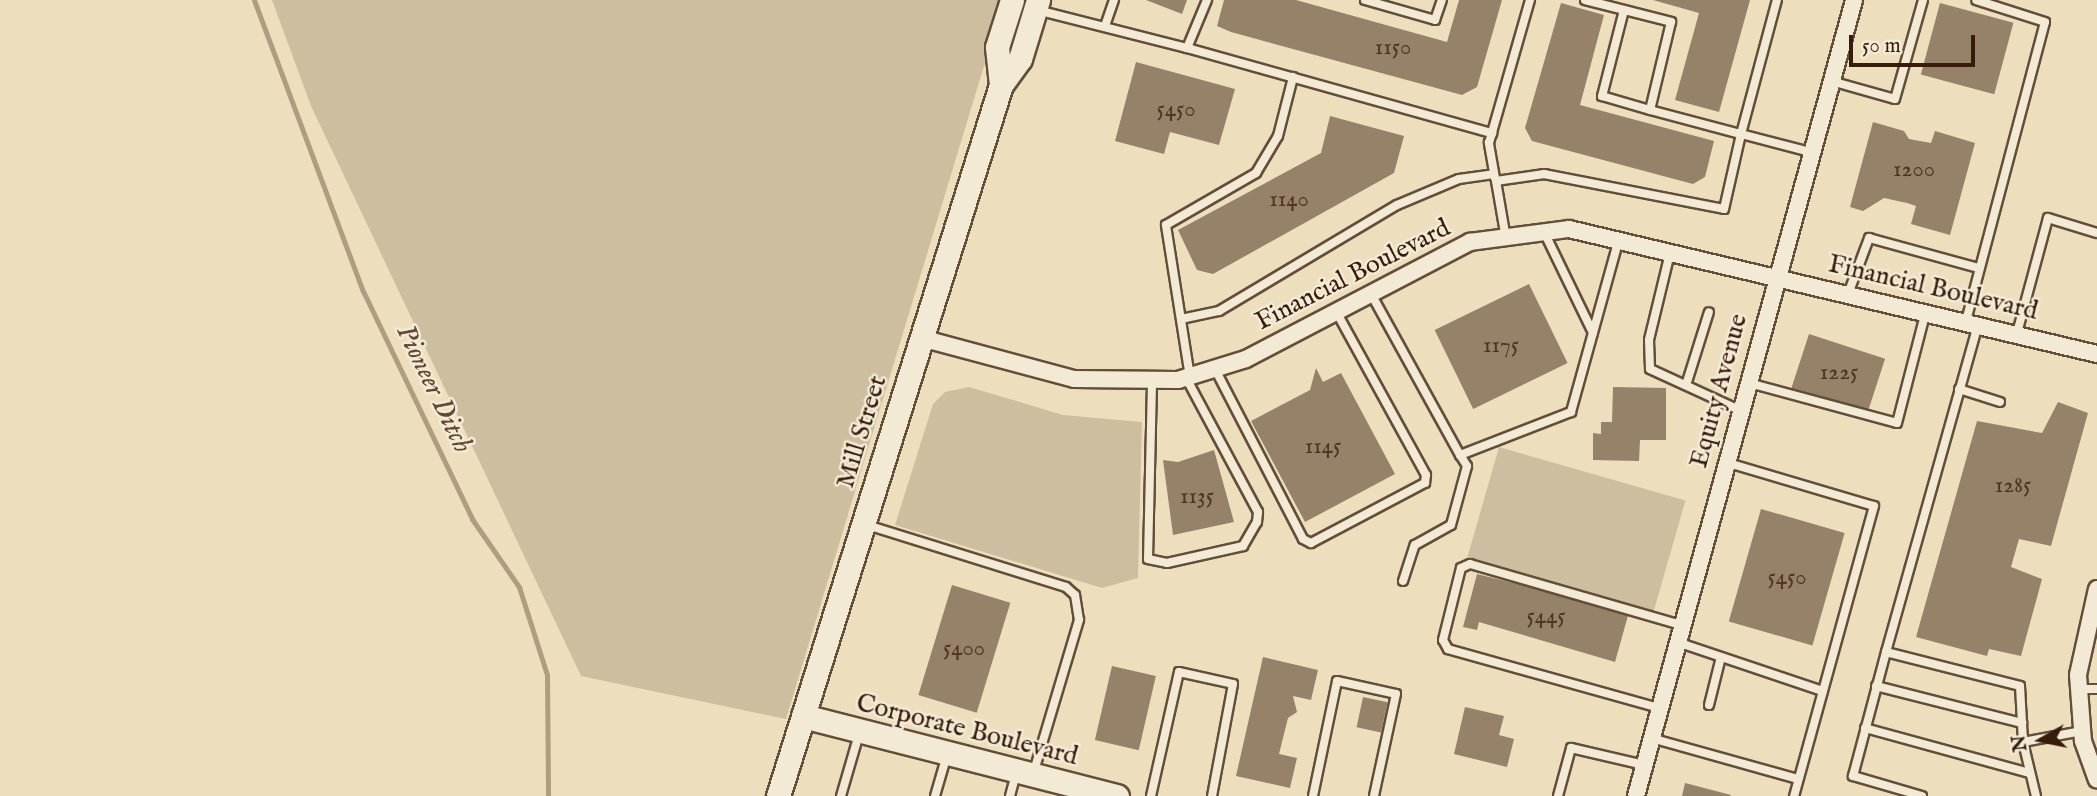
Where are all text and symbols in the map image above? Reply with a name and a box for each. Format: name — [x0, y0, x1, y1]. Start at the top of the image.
scale bar — [1852, 21, 1978, 65]
text: 50 m — [1862, 33, 1901, 60]
house number: 1150 — [1375, 34, 1411, 62]
house number: 5450 — [1157, 96, 1195, 124]
house number: 1200 — [1893, 156, 1935, 184]
house number: 1140 — [1269, 186, 1309, 214]
street label: Financial Boulevard — [1250, 212, 1456, 338]
street label: Financial Boulevard — [1825, 249, 2041, 327]
street label: Equity Avenue — [1683, 311, 1755, 471]
water label: Pioneer Ditch — [388, 319, 478, 459]
house number: 1175 — [1483, 332, 1519, 360]
house number: 1225 — [1820, 359, 1858, 387]
street label: Mill Street — [830, 372, 894, 492]
house number: 1145 — [1305, 433, 1341, 461]
house number: 1285 — [1995, 472, 2031, 500]
house number: 1135 — [1180, 483, 1214, 511]
house number: 5450 — [1768, 564, 1806, 592]
house number: 5445 — [1526, 603, 1566, 631]
house number: 5400 — [943, 635, 985, 663]
street label: Corporate Boulevard — [853, 687, 1081, 773]
north arrow — [2006, 705, 2076, 775]
text: N — [2007, 733, 2033, 753]

